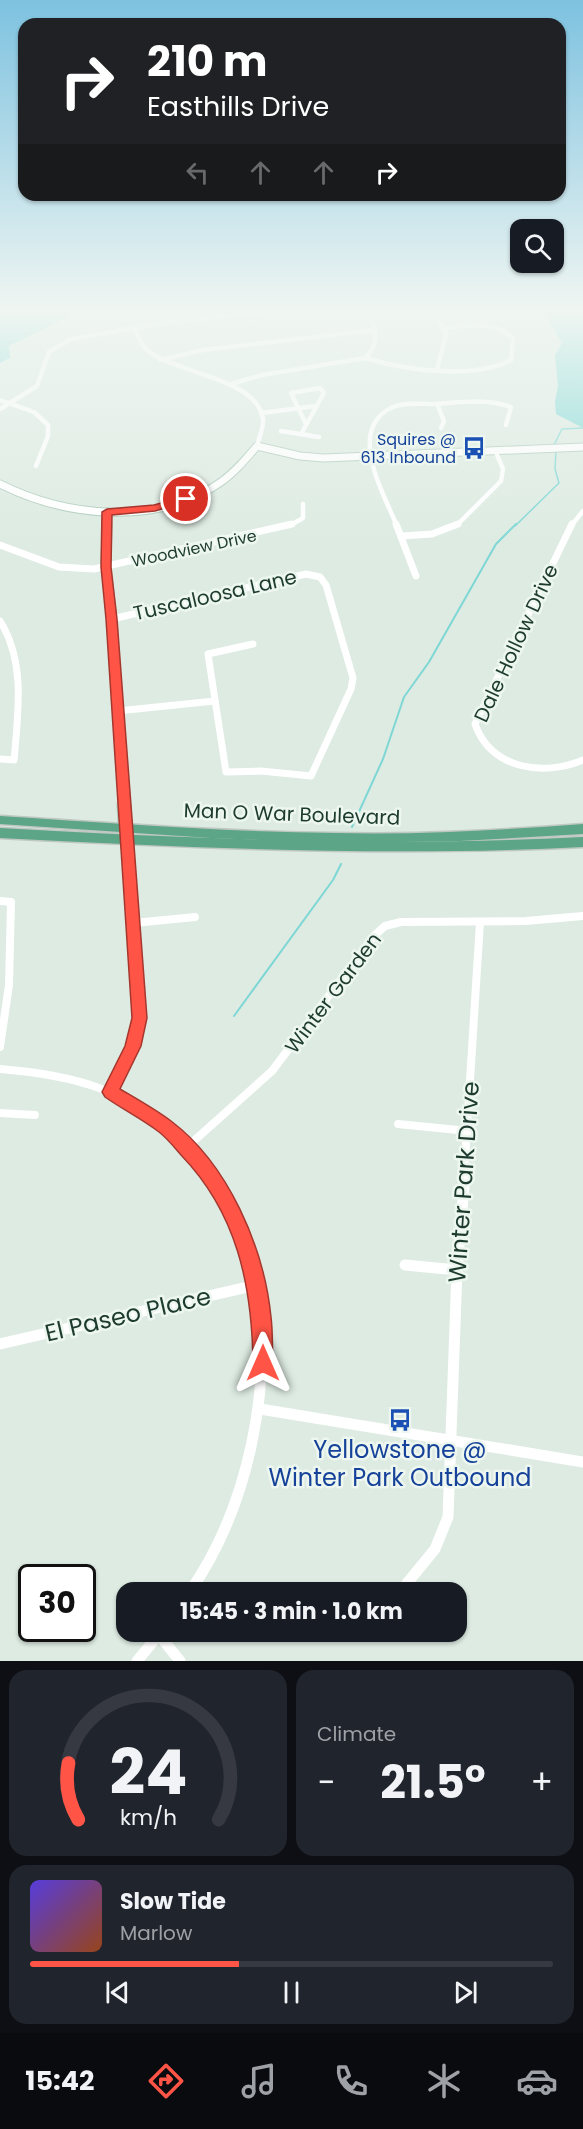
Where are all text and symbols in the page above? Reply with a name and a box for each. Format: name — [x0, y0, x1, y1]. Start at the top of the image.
text: 210 m — [147, 32, 268, 91]
icon: right — [48, 42, 126, 120]
text: Easthills Drive — [147, 88, 329, 125]
icon: left — [181, 156, 214, 189]
icon: ahead — [244, 156, 277, 189]
icon: ahead — [307, 156, 340, 189]
icon: right — [370, 156, 403, 189]
map controls — [510, 219, 564, 273]
button: search — [510, 219, 564, 273]
place label: Squires @ 613 Inbound — [360, 428, 456, 469]
bus stop icon: Squires @ 613 Inbound — [461, 435, 487, 461]
pin — [160, 473, 211, 524]
icon: arrive — [169, 482, 202, 515]
street label: Woodview Drive — [129, 524, 259, 573]
street label: Dale Hollow Drive — [467, 559, 565, 727]
street label: Tuscaloosa Lane — [131, 563, 299, 627]
street label: Man O War Boulevard — [183, 796, 401, 832]
street label: Winter Garden — [278, 927, 388, 1059]
street label: Winter Park Drive — [440, 1080, 487, 1284]
street label: El Paseo Place — [42, 1279, 214, 1350]
position arrow — [231, 1331, 295, 1395]
bus stop icon: Yellowstone @ Winter Park Outbound — [387, 1407, 413, 1433]
place label: Yellowstone @ Winter Park Outbound — [269, 1433, 532, 1494]
speed limit sign: 30 — [18, 1564, 96, 1642]
text: 15:45 · 3 min · 1.0 km — [180, 1596, 403, 1627]
text: Climate — [317, 1720, 396, 1748]
text: 24 — [109, 1728, 187, 1816]
text: 21.5° — [380, 1751, 486, 1814]
text: − — [317, 1759, 335, 1806]
text: + — [530, 1759, 553, 1806]
text: km/h — [119, 1802, 177, 1833]
text: Slow Tide — [120, 1886, 226, 1917]
text: Marlow — [120, 1919, 192, 1947]
icon: previous — [101, 1976, 134, 2009]
icon: pause — [275, 1976, 308, 2009]
icon: next — [449, 1976, 482, 2009]
icon: directions — [145, 2060, 187, 2102]
icon: music — [238, 2060, 280, 2102]
icon: phone — [330, 2060, 372, 2102]
icon: climate — [423, 2060, 465, 2102]
icon: car — [516, 2060, 558, 2102]
text: 15:42 — [25, 2062, 94, 2099]

